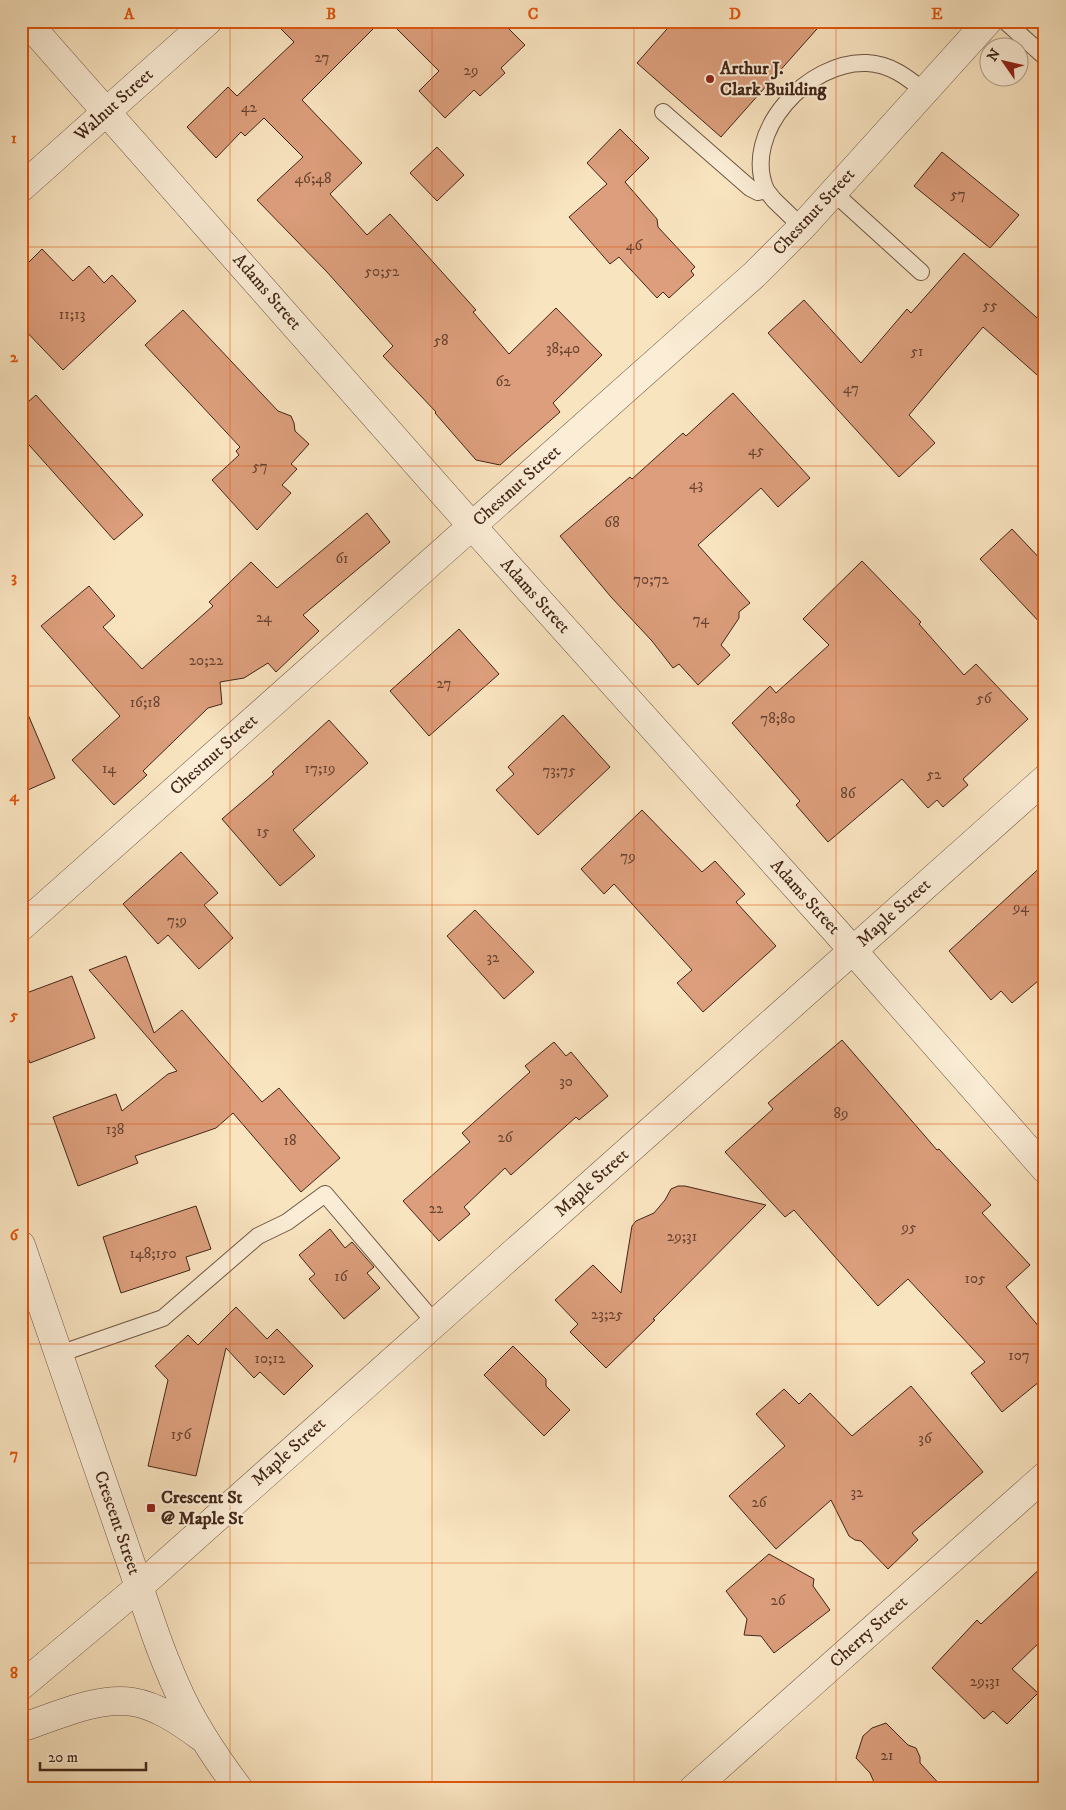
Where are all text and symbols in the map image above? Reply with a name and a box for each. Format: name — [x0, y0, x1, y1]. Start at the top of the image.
text: A — [123, 4, 135, 24]
text: B — [326, 4, 336, 24]
text: C — [528, 4, 538, 24]
text: D — [729, 4, 741, 24]
text: E — [931, 4, 943, 24]
north arrow — [978, 38, 1028, 88]
text: N — [983, 45, 1005, 65]
house number: 27 — [315, 48, 330, 67]
place label: Arthur J. Clark Building — [719, 58, 828, 101]
house number: 29 — [464, 61, 478, 80]
street label: Walnut Street — [69, 64, 158, 147]
marker: Arthur J. Clark Building — [704, 73, 716, 85]
house number: 42 — [241, 98, 258, 117]
text: 1 — [11, 128, 17, 148]
street label: Chestnut Street — [768, 164, 860, 260]
house number: 46;48 — [294, 169, 332, 188]
house number: 57 — [950, 185, 966, 204]
house number: 46 — [626, 236, 643, 255]
street label: Adams Street — [228, 249, 306, 335]
house number: 50;52 — [365, 262, 400, 281]
house number: 55 — [983, 296, 998, 315]
house number: 11;13 — [59, 305, 85, 324]
house number: 58 — [434, 331, 448, 350]
house number: 38;40 — [546, 339, 580, 358]
house number: 51 — [911, 342, 923, 361]
text: 2 — [10, 347, 19, 367]
house number: 62 — [495, 372, 511, 391]
house number: 47 — [843, 379, 859, 398]
street label: Chestnut Street — [468, 441, 566, 531]
house number: 45 — [748, 441, 765, 460]
house number: 57 — [252, 457, 268, 476]
house number: 43 — [689, 475, 703, 494]
house number: 68 — [604, 513, 620, 532]
house number: 61 — [335, 549, 349, 568]
street label: Adams Street — [495, 554, 575, 638]
text: 3 — [11, 567, 17, 587]
house number: 70;72 — [633, 570, 669, 589]
house number: 24 — [256, 608, 272, 627]
house number: 74 — [693, 610, 710, 629]
house number: 20;22 — [189, 651, 224, 670]
house number: 27 — [437, 674, 452, 693]
house number: 56 — [976, 689, 993, 708]
house number: 16;18 — [130, 693, 160, 712]
house number: 78;80 — [760, 709, 796, 728]
street label: Chestnut Street — [165, 710, 263, 800]
house number: 14 — [102, 759, 116, 778]
house number: 17;19 — [305, 759, 335, 778]
house number: 73;75 — [542, 761, 576, 780]
house number: 52 — [927, 765, 942, 784]
house number: 86 — [840, 784, 857, 803]
text: 4 — [8, 786, 19, 806]
house number: 15 — [257, 822, 270, 841]
house number: 79 — [620, 847, 636, 866]
street label: Adams Street — [765, 855, 845, 939]
street label: Maple Street — [852, 874, 936, 952]
house number: 94 — [1012, 898, 1029, 917]
house number: 7;9 — [167, 911, 187, 930]
house number: 32 — [487, 948, 500, 967]
text: 5 — [9, 1005, 18, 1025]
house number: 30 — [559, 1072, 573, 1091]
house number: 89 — [834, 1104, 849, 1123]
house number: 138 — [106, 1120, 124, 1139]
house number: 26 — [497, 1128, 514, 1147]
house number: 18 — [283, 1131, 297, 1150]
street label: Maple Street — [550, 1144, 634, 1222]
house number: 22 — [429, 1199, 444, 1218]
house number: 95 — [901, 1218, 917, 1237]
text: 6 — [10, 1225, 20, 1245]
house number: 29;31 — [667, 1227, 697, 1246]
house number: 148;150 — [129, 1244, 177, 1263]
house number: 16 — [334, 1267, 349, 1286]
house number: 105 — [965, 1269, 986, 1288]
house number: 23;25 — [591, 1305, 624, 1324]
house number: 107 — [1008, 1346, 1030, 1365]
house number: 10;12 — [255, 1349, 286, 1368]
street label: Maple Street — [247, 1413, 331, 1491]
house number: 156 — [171, 1425, 193, 1444]
house number: 36 — [918, 1429, 933, 1448]
text: 7 — [10, 1444, 18, 1464]
street label: Crescent Street — [89, 1468, 145, 1578]
house number: 32 — [851, 1483, 864, 1502]
place label: Crescent St @ Maple St — [161, 1487, 244, 1530]
house number: 26 — [751, 1493, 768, 1512]
marker: Crescent St @ Maple St — [145, 1502, 157, 1514]
house number: 26 — [770, 1591, 787, 1610]
street label: Cherry Street — [826, 1591, 913, 1673]
text: 8 — [10, 1663, 18, 1683]
house number: 29;31 — [970, 1672, 1000, 1691]
scale bar — [40, 1740, 146, 1772]
house number: 21 — [881, 1746, 893, 1765]
text: 20 m — [48, 1748, 78, 1767]

